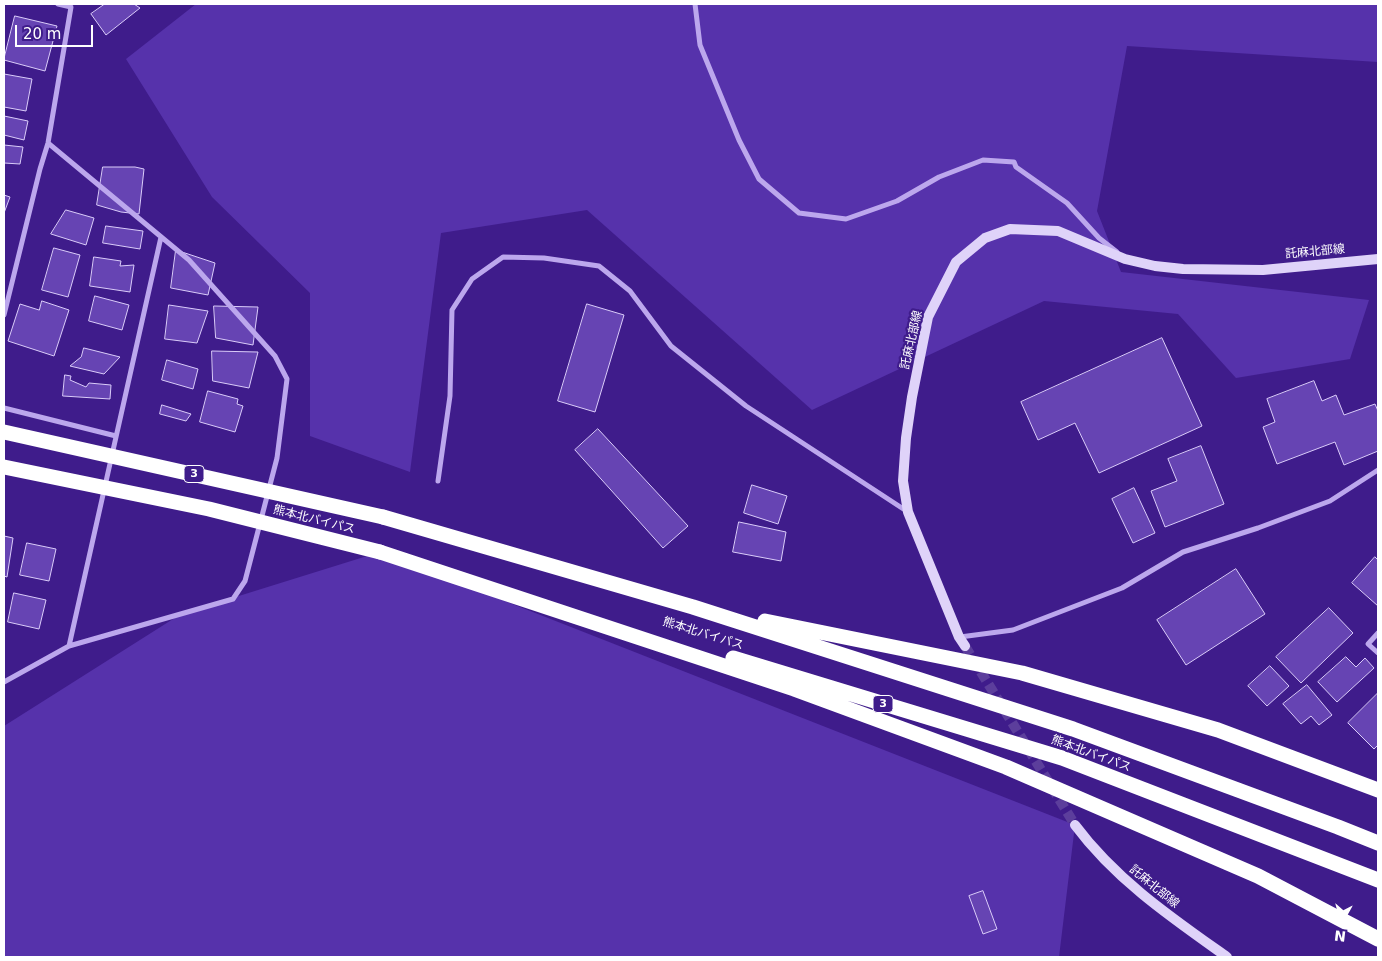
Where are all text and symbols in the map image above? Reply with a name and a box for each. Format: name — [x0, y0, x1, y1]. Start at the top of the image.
scale bar — [18, 15, 95, 47]
text: 20 m — [23, 25, 61, 43]
street label: 託麻北部線 — [1284, 242, 1346, 262]
street label: 託麻北部線 — [898, 309, 926, 371]
road number: 3 — [184, 466, 204, 482]
street label: 熊本北バイパス — [272, 503, 356, 537]
street label: 熊本北バイパス — [661, 615, 745, 653]
road number: 3 — [873, 696, 893, 712]
street label: 熊本北バイパス — [1049, 733, 1133, 775]
street label: 託麻北部線 — [1126, 863, 1182, 911]
north arrow — [1317, 896, 1367, 946]
text: N — [1333, 927, 1347, 945]

